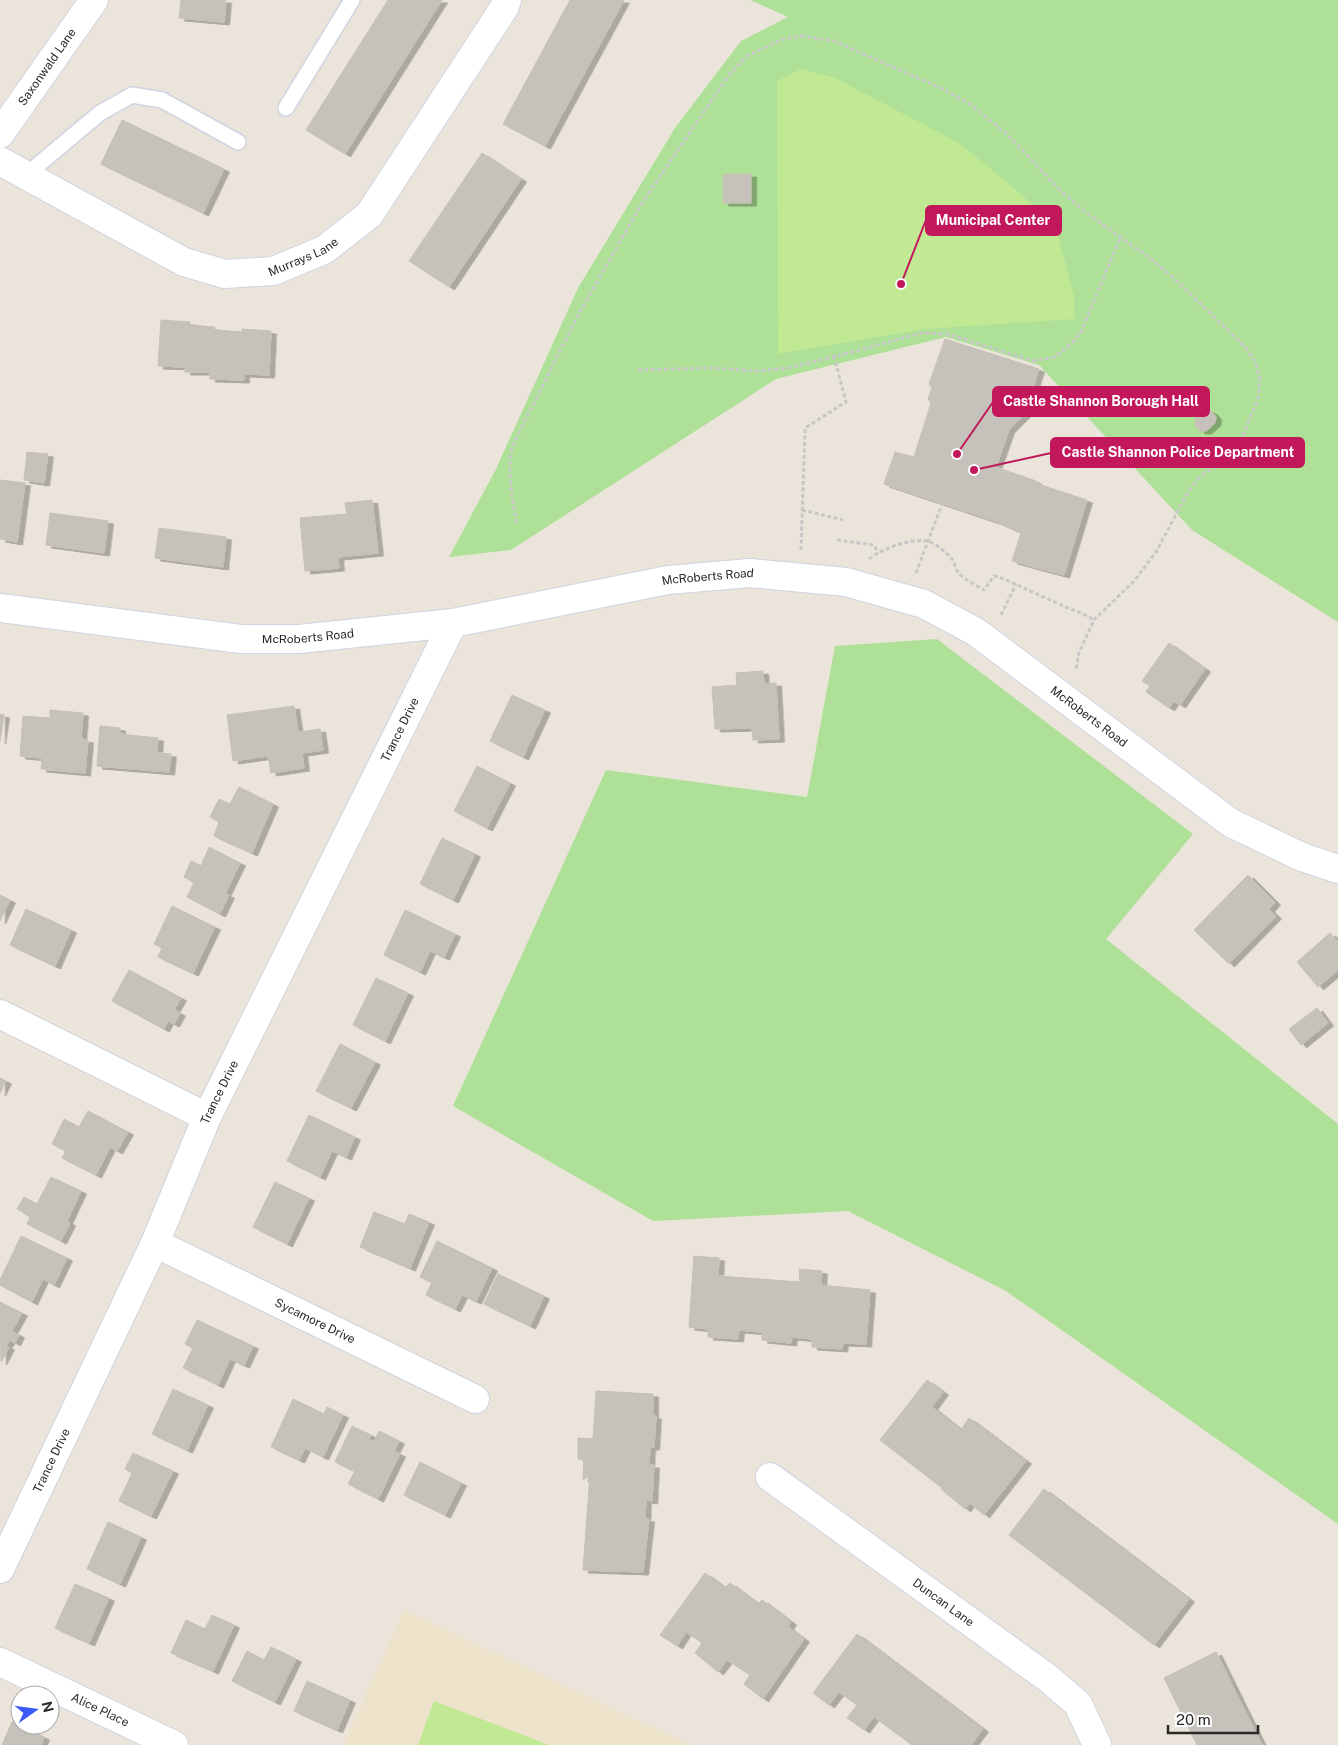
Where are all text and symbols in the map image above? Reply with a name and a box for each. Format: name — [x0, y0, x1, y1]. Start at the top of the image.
street label: Saxonwald Lane — [15, 25, 79, 108]
callout: Municipal Center — [926, 206, 1061, 235]
text: Municipal Center — [936, 212, 1050, 228]
street label: Murrays Lane — [266, 235, 341, 279]
callout: Castle Shannon Borough Hall — [993, 387, 1209, 416]
text: Castle Shannon Borough Hall — [1003, 393, 1199, 409]
callout: Castle Shannon Police Department — [1051, 438, 1304, 467]
text: Castle Shannon Police Department — [1062, 444, 1295, 460]
street label: McRoberts Road — [661, 566, 754, 588]
street label: McRoberts Road — [262, 626, 355, 646]
street label: McRoberts Road — [1048, 683, 1130, 750]
street label: Trance Drive — [378, 695, 422, 764]
street label: Trance Drive — [198, 1058, 241, 1126]
street label: Sycamore Drive — [272, 1295, 358, 1347]
street label: Trance Drive — [30, 1426, 73, 1495]
street label: Duncan Lane — [910, 1576, 977, 1630]
north arrow — [10, 1685, 60, 1735]
street label: Alice Place — [69, 1690, 132, 1730]
text: N — [39, 1700, 57, 1714]
scale bar — [1168, 1702, 1258, 1734]
text: 20 m — [1176, 1711, 1211, 1728]

